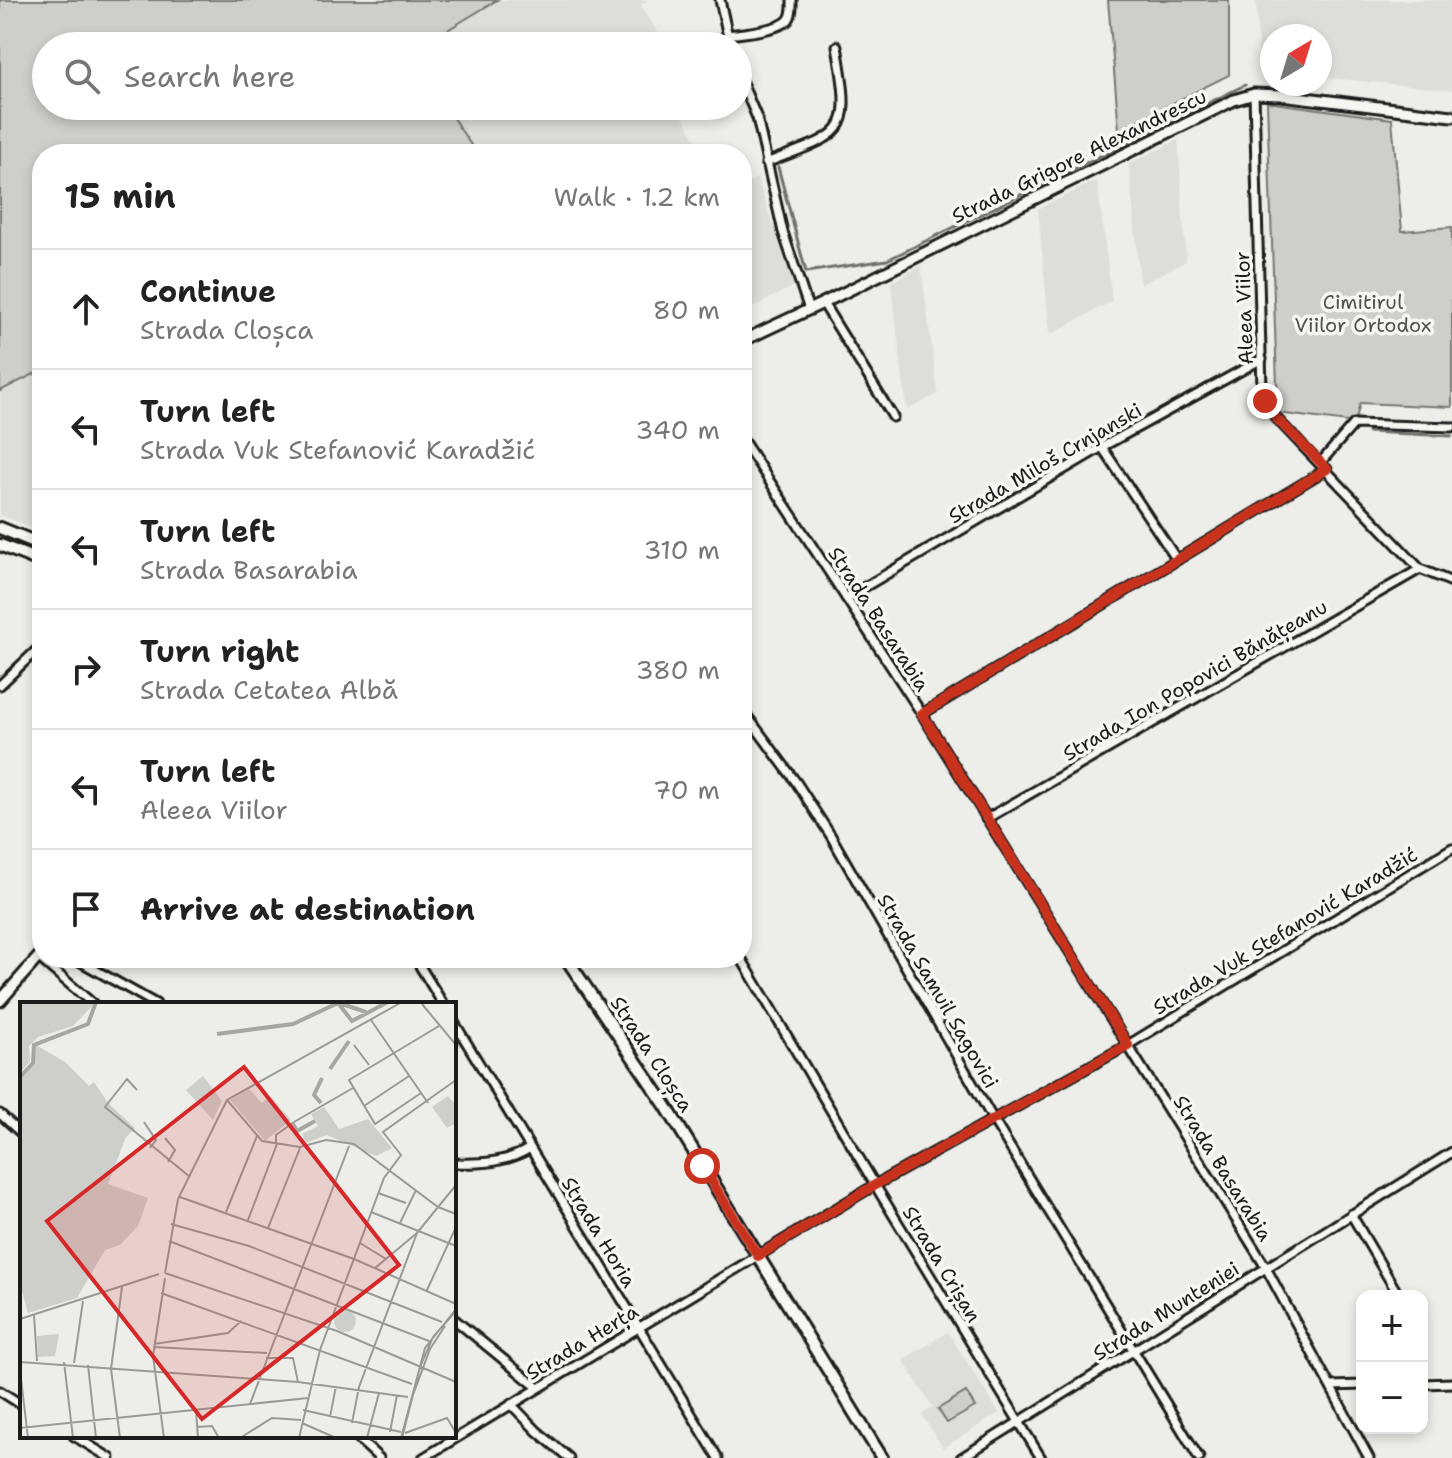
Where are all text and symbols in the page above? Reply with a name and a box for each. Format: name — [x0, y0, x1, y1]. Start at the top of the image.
north arrow — [1260, 24, 1332, 96]
search box — [32, 32, 752, 120]
icon: search — [60, 54, 104, 98]
text: Search here — [124, 56, 295, 97]
street label: Strada Grigore Alexandrescu — [947, 83, 1211, 229]
text: 15 min — [64, 173, 176, 219]
text: Walk · 1.2 km — [554, 179, 720, 214]
street label: Aleea Viilor — [1229, 251, 1259, 365]
text: Continue — [140, 271, 276, 312]
icon: ahead — [64, 287, 108, 331]
park label: Cimitirul Viilor Ortodox — [1295, 289, 1431, 338]
text: 80 m — [653, 292, 720, 327]
text: Strada Cloșca — [140, 312, 313, 347]
route end — [1247, 383, 1283, 419]
text: Turn left — [140, 391, 275, 432]
street label: Strada Miloš Crnjanski — [944, 397, 1146, 529]
icon: left — [64, 407, 108, 451]
text: 340 m — [635, 412, 720, 447]
text: Strada Vuk Stefanović Karadžić — [140, 432, 535, 467]
text: Turn left — [140, 511, 275, 552]
icon: left — [64, 527, 108, 571]
text: 310 m — [644, 532, 720, 567]
street label: Strada Basarabia — [822, 542, 936, 697]
text: Strada Basarabia — [140, 552, 358, 587]
street label: Strada Ion Popovici Bănățeanu — [1058, 593, 1332, 767]
text: Turn right — [140, 631, 299, 672]
icon: right — [64, 647, 108, 691]
text: 380 m — [635, 652, 720, 687]
text: Strada Cetatea Albă — [140, 672, 398, 707]
text: Turn left — [140, 751, 275, 792]
icon: left — [64, 767, 108, 811]
text: 70 m — [653, 772, 720, 807]
text: Aleea Viilor — [140, 792, 288, 827]
street label: Strada Vuk Stefanović Karadžić — [1148, 842, 1422, 1020]
icon: arrive — [64, 887, 108, 931]
text: Arrive at destination — [140, 889, 475, 930]
street label: Strada Samuil Sagovici — [872, 889, 1004, 1093]
street label: Strada Cloșca — [604, 991, 700, 1118]
inset map — [20, 1002, 456, 1438]
street label: Strada Basarabia — [1168, 1090, 1279, 1246]
route start — [684, 1148, 720, 1184]
street label: Strada Horia — [556, 1172, 643, 1293]
street label: Strada Crișan — [896, 1201, 987, 1328]
street label: Strada Munteniei — [1088, 1256, 1244, 1366]
map controls — [1356, 1290, 1428, 1434]
button: + — [1356, 1290, 1428, 1362]
street label: Strada Herța — [521, 1298, 644, 1387]
button: − — [1356, 1362, 1428, 1434]

